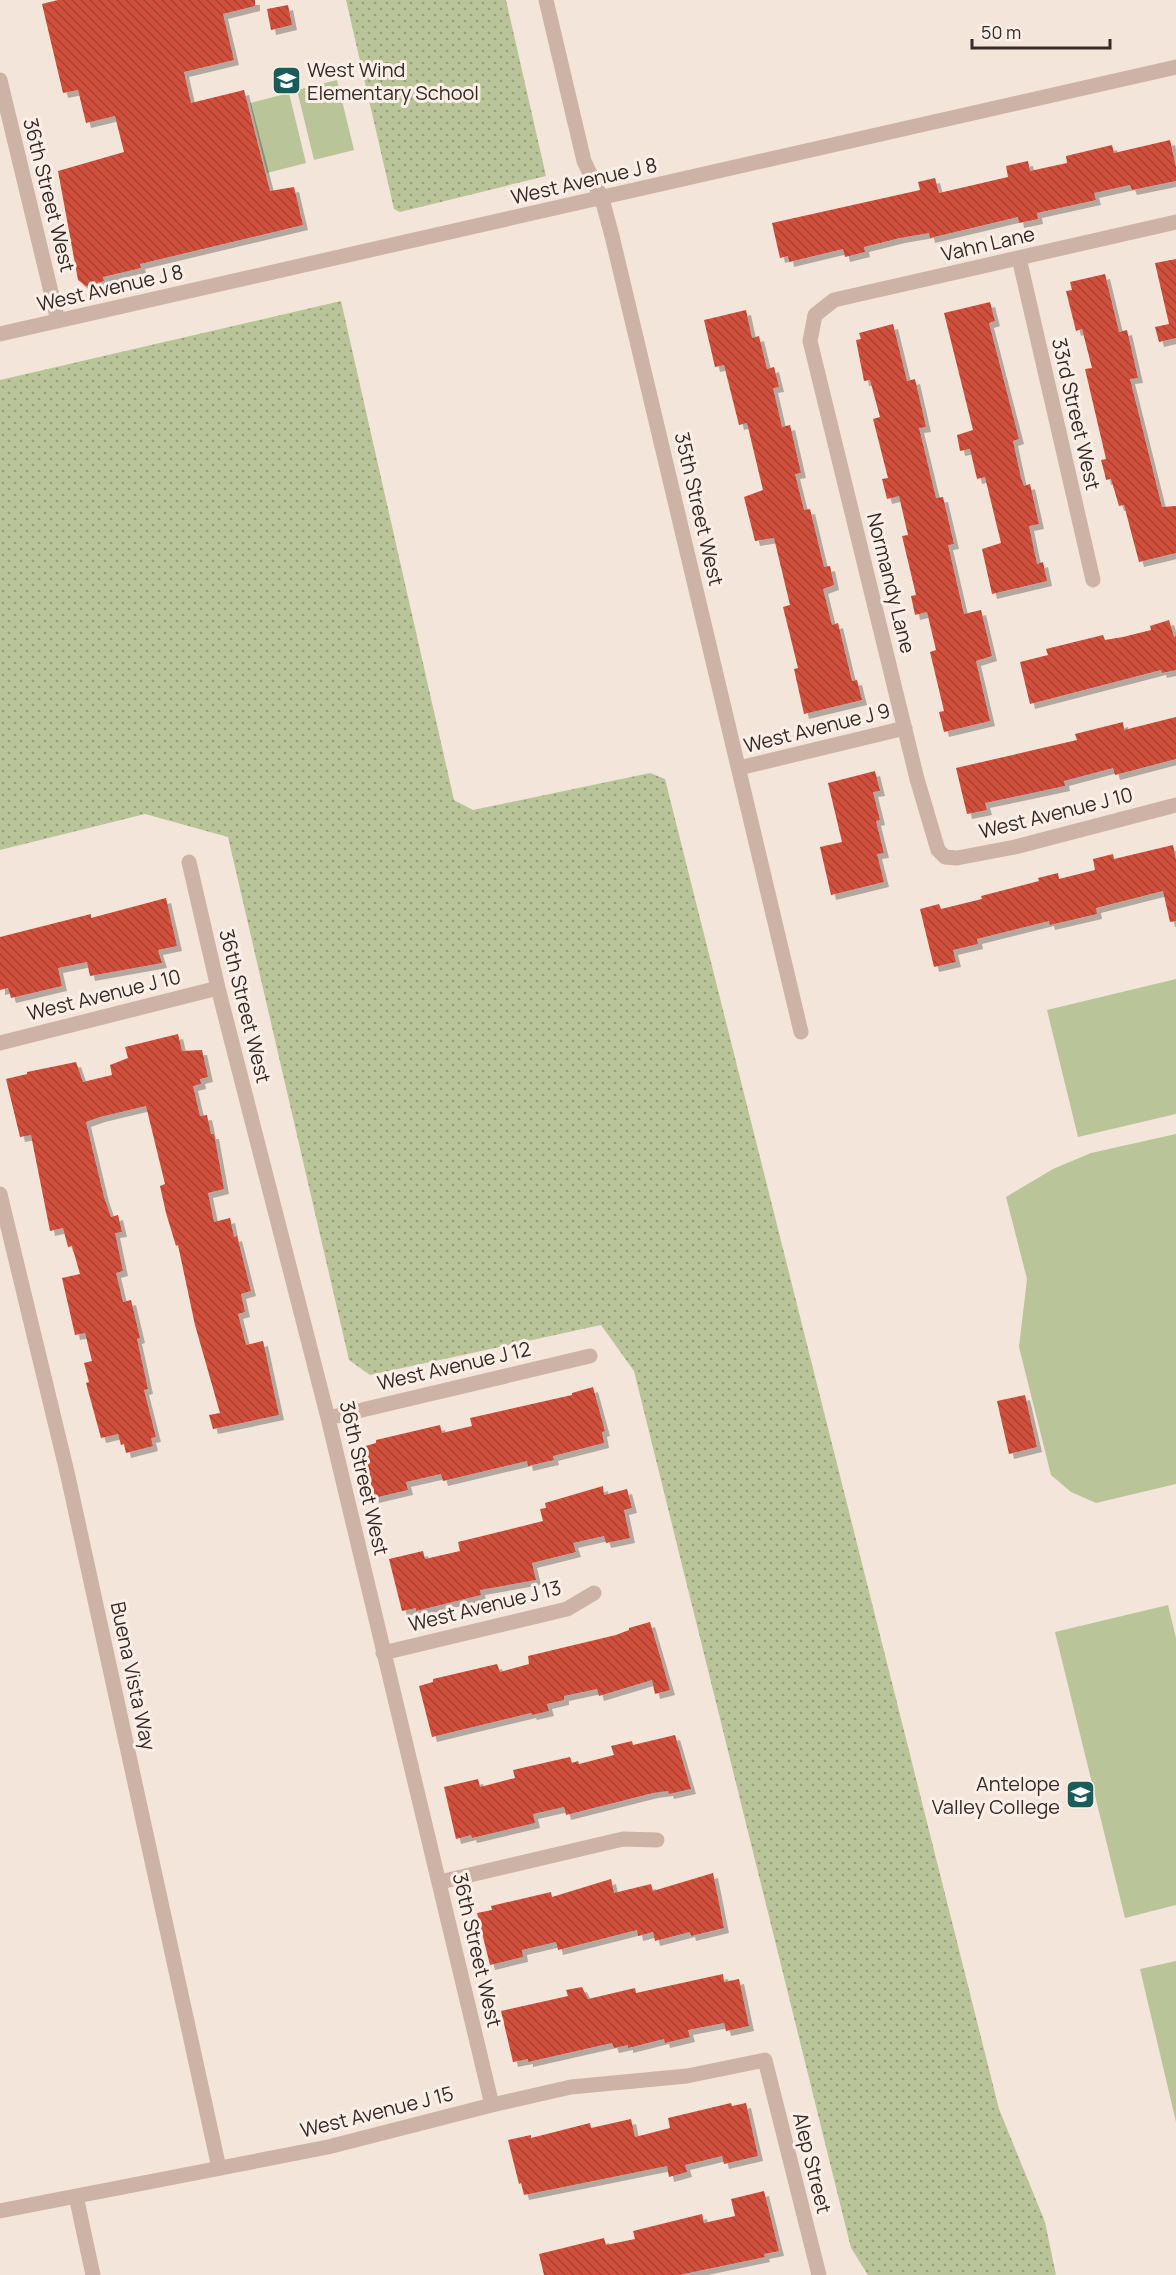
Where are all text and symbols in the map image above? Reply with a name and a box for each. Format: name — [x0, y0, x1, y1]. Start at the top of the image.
scale bar — [972, 12, 1110, 50]
text: 50 m — [981, 20, 1021, 44]
place label: West Wind Elementary School — [307, 56, 479, 106]
school or university icon: West Wind Elementary School — [270, 65, 302, 97]
street label: 36th Street West — [17, 115, 82, 275]
street label: West Avenue J 8 — [508, 151, 660, 210]
street label: Vahn Lane — [939, 220, 1037, 267]
street label: West Avenue J 8 — [34, 258, 186, 317]
street label: 33rd Street West — [1046, 335, 1107, 493]
street label: 35th Street West — [669, 429, 730, 588]
street label: Normandy Lane — [861, 510, 922, 656]
street label: West Avenue J 9 — [741, 696, 893, 759]
street label: West Avenue J 10 — [976, 780, 1136, 845]
street label: 36th Street West — [213, 926, 278, 1086]
street label: West Avenue J 10 — [24, 962, 184, 1027]
street label: West Avenue J 12 — [375, 1335, 533, 1396]
street label: 36th Street West — [334, 1398, 395, 1558]
street label: West Avenue J 13 — [406, 1574, 564, 1638]
street label: Buena Vista Way — [105, 1599, 163, 1753]
place label: Antelope Valley College — [932, 1770, 1060, 1820]
school or university icon: Antelope Valley College — [1065, 1779, 1097, 1811]
street label: 36th Street West — [447, 1870, 508, 2030]
street label: West Avenue J 15 — [298, 2079, 456, 2144]
street label: Alep Street — [787, 2109, 838, 2216]

